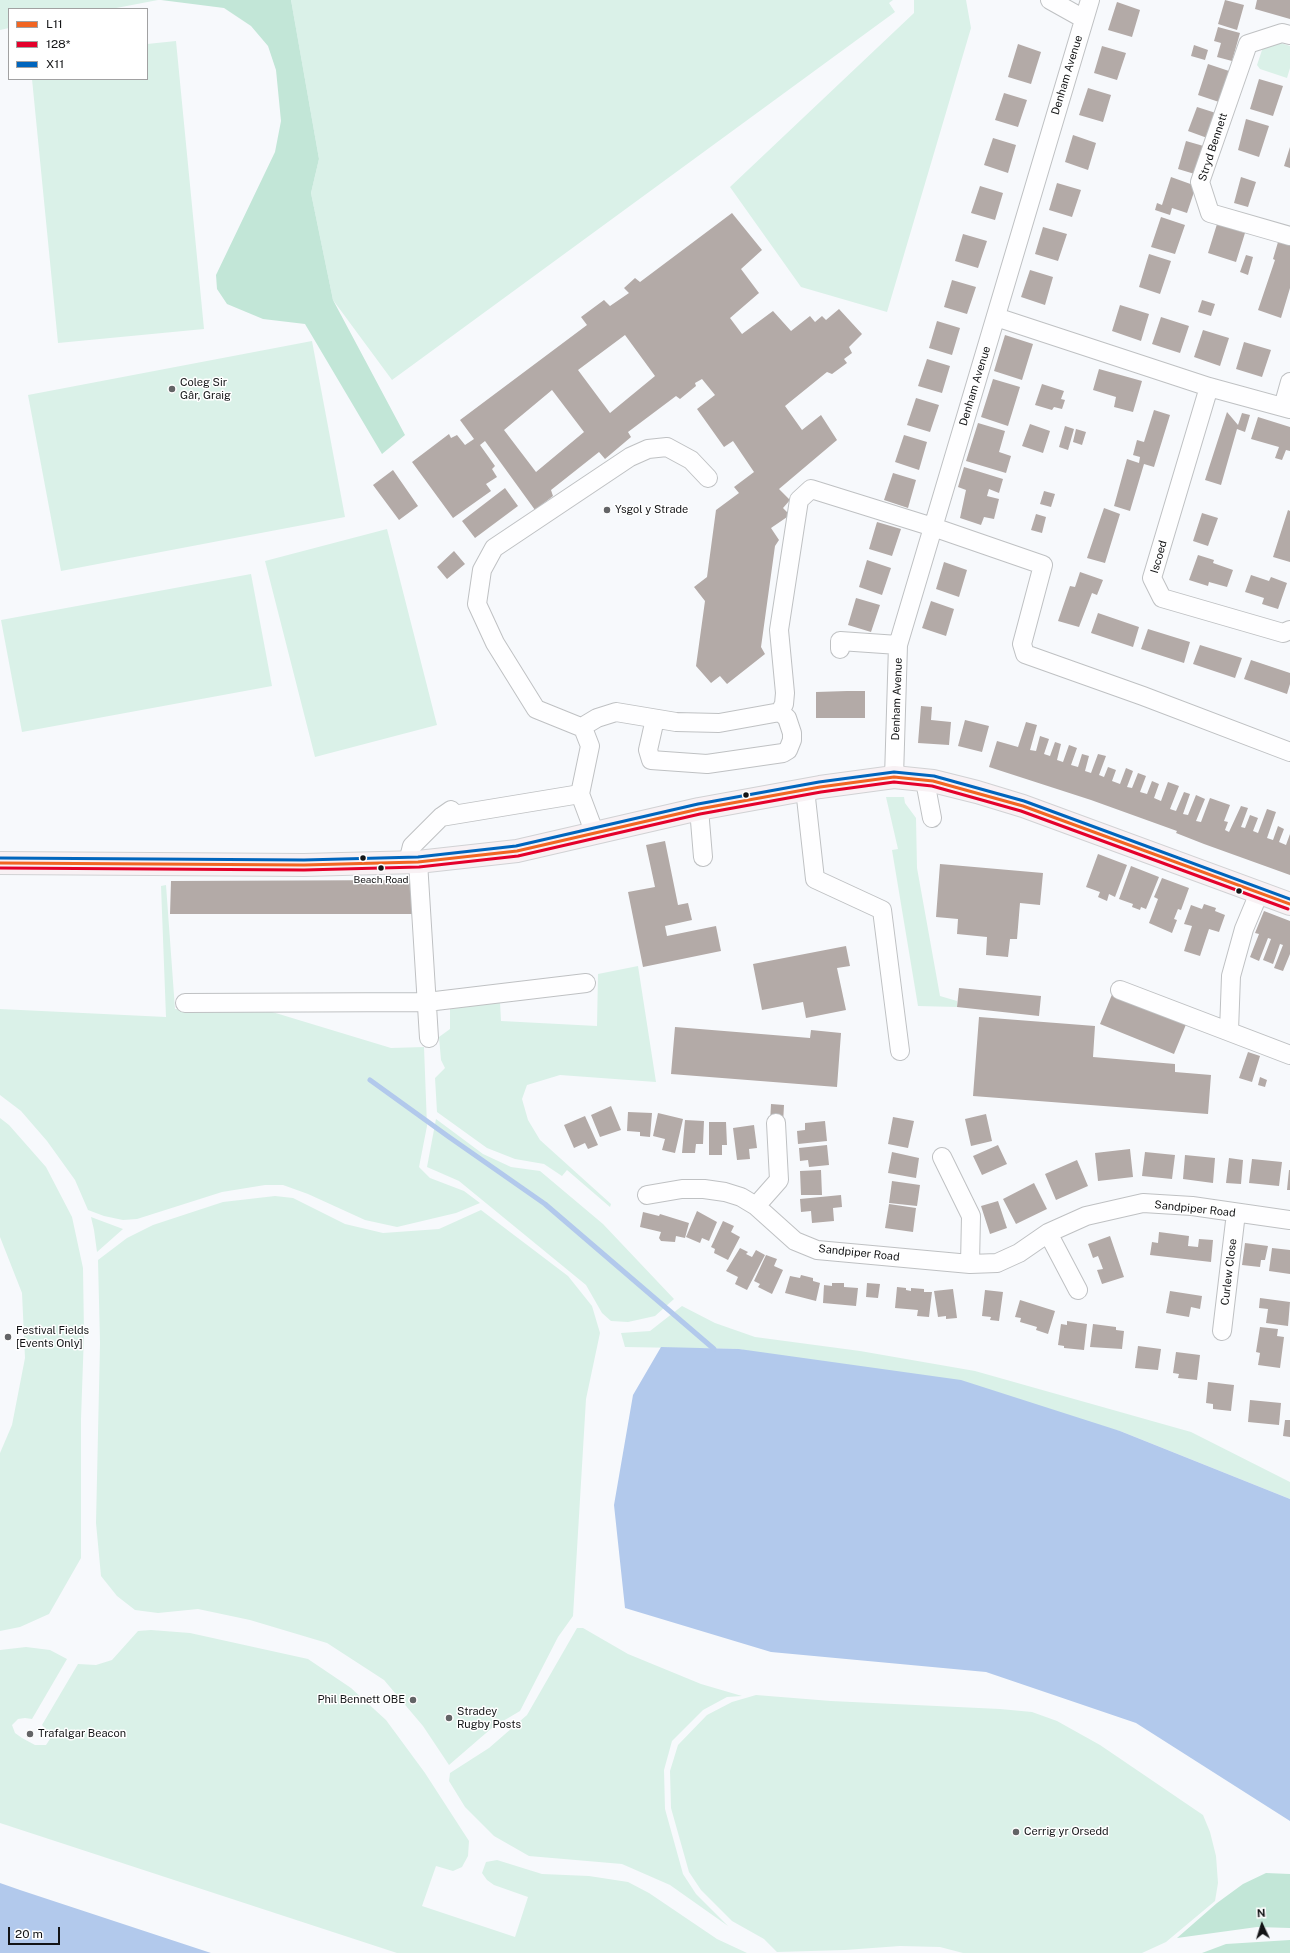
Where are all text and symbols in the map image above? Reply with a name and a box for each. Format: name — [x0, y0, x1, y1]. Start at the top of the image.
legend — [8, 8, 148, 80]
text: L11 — [46, 17, 63, 31]
street label: Denham Avenue — [1049, 34, 1085, 116]
text: 128* — [46, 37, 71, 51]
text: X11 — [46, 57, 64, 71]
street label: Stryd Bennett — [1196, 111, 1230, 183]
street label: Denham Avenue — [957, 345, 993, 427]
place label: Coleg Sir Gâr, Graig — [180, 376, 231, 402]
marker: Coleg Sir Gâr, Graig — [167, 384, 177, 394]
place label: Ysgol y Strade — [615, 503, 688, 517]
marker: Ysgol y Strade — [602, 505, 612, 515]
street label: Iscoed — [1148, 539, 1170, 575]
street label: Denham Avenue — [889, 658, 905, 740]
unlabelled marker — [741, 790, 751, 800]
unlabelled marker — [358, 853, 368, 863]
marker: Beach Road — [376, 863, 386, 873]
place label: Beach Road — [353, 874, 409, 886]
unlabelled marker — [1234, 886, 1244, 896]
street label: Sandpiper Road — [1154, 1198, 1236, 1220]
street label: Curlew Close — [1218, 1238, 1240, 1306]
street label: Sandpiper Road — [818, 1242, 900, 1264]
place label: Festival Fields [Events Only] — [16, 1324, 89, 1350]
marker: Festival Fields [Events Only] — [3, 1332, 13, 1342]
place label: Phil Bennett OBE — [318, 1693, 405, 1707]
marker: Phil Bennett OBE — [408, 1695, 418, 1705]
place label: Stradey Rugby Posts — [457, 1705, 521, 1731]
marker: Stradey Rugby Posts — [444, 1713, 454, 1723]
place label: Trafalgar Beacon — [38, 1727, 126, 1741]
marker: Trafalgar Beacon — [25, 1729, 35, 1739]
place label: Cerrig yr Orsedd — [1024, 1825, 1109, 1839]
marker: Cerrig yr Orsedd — [1011, 1827, 1021, 1837]
north arrow — [1242, 1905, 1282, 1945]
text: N — [1256, 1907, 1266, 1919]
scale bar — [10, 1919, 62, 1945]
text: 20 m — [15, 1927, 43, 1941]

